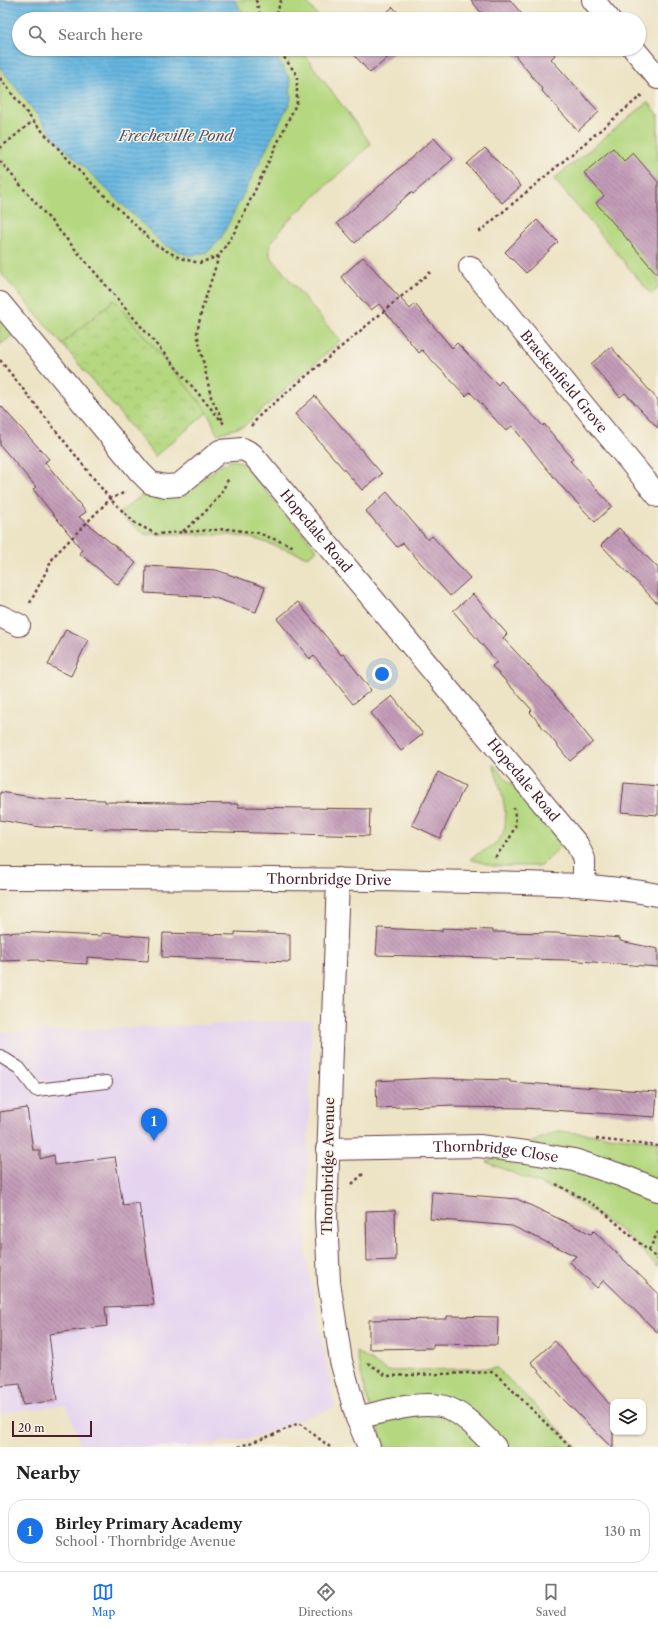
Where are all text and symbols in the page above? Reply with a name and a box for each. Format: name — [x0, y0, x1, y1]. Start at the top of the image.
search box — [12, 12, 646, 56]
icon: search — [26, 23, 48, 45]
text: Search here — [58, 25, 143, 44]
water label: Frecheville Pond — [118, 126, 235, 145]
street label: Brackenfield Grove — [516, 326, 612, 437]
street label: Hopedale Road — [276, 485, 356, 577]
your location — [372, 664, 392, 684]
street label: Hopedale Road — [484, 734, 564, 825]
street label: Thornbridge Drive — [266, 870, 392, 889]
street label: Thornbridge Avenue — [318, 1097, 338, 1235]
pin: 1 — [141, 1108, 167, 1141]
street label: Thornbridge Close — [433, 1137, 560, 1166]
map controls — [610, 1399, 646, 1435]
button: layers — [610, 1399, 646, 1435]
scale bar — [12, 1419, 92, 1438]
text: 20 m — [18, 1421, 44, 1435]
text: Nearby — [16, 1463, 80, 1483]
text: Birley Primary Academy — [55, 1514, 242, 1533]
text: 1 — [27, 1523, 33, 1539]
text: 130 m — [605, 1523, 641, 1539]
text: School · Thornbridge Avenue — [55, 1533, 236, 1549]
tab: Map — [92, 1581, 115, 1619]
tab: Directions — [298, 1581, 353, 1619]
tab: Saved — [536, 1581, 566, 1619]

